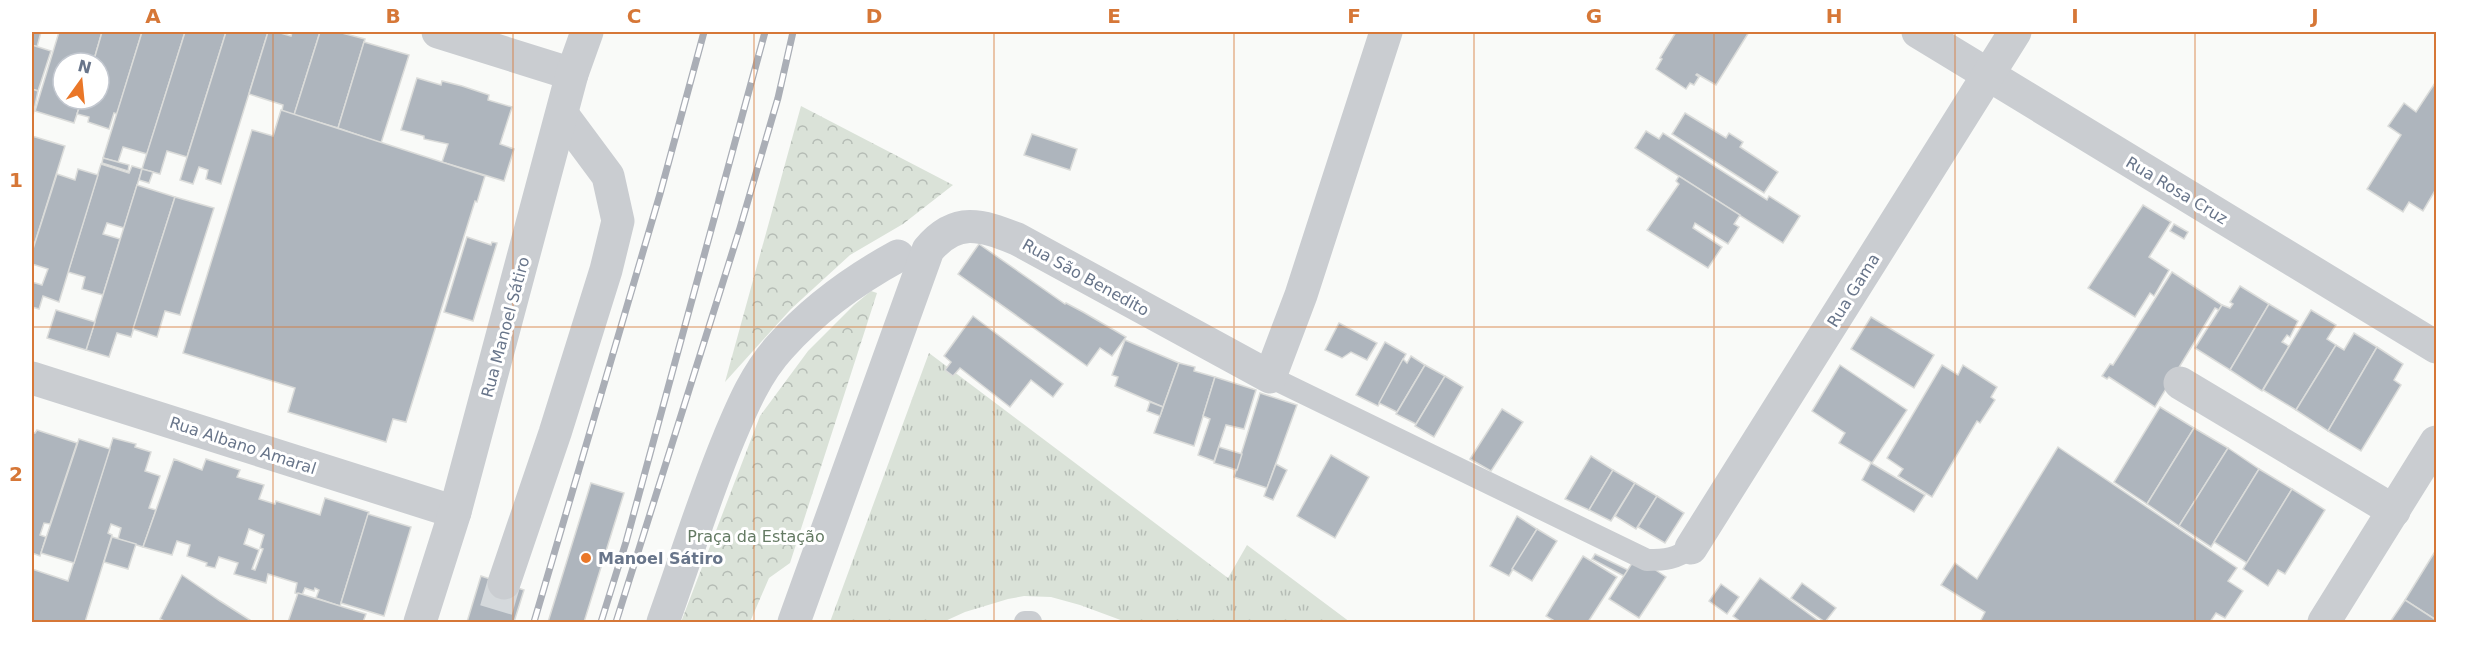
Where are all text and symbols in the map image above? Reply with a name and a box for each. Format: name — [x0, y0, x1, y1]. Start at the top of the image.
text: A — [145, 4, 161, 28]
text: B — [385, 4, 401, 28]
text: C — [627, 4, 641, 28]
text: D — [866, 4, 882, 28]
text: E — [1107, 4, 1121, 28]
text: F — [1347, 4, 1361, 28]
text: G — [1586, 4, 1602, 28]
text: H — [1826, 4, 1842, 28]
text: I — [2071, 4, 2079, 28]
text: J — [2309, 4, 2319, 28]
north arrow — [51, 51, 111, 111]
text: N — [76, 56, 94, 78]
street label: Rua Rosa Cruz — [2123, 153, 2231, 228]
text: 1 — [9, 168, 23, 192]
street label: Rua São Benedito — [1019, 235, 1152, 320]
street label: Rua Gama — [1823, 250, 1883, 331]
street label: Rua Manoel Sátiro — [478, 255, 533, 400]
street label: Rua Albano Amaral — [167, 413, 319, 478]
text: 2 — [9, 462, 23, 486]
park label: Praça da Estação — [687, 527, 825, 546]
place label: Manoel Sátiro — [598, 549, 723, 568]
marker: Manoel Sátiro — [579, 551, 593, 565]

